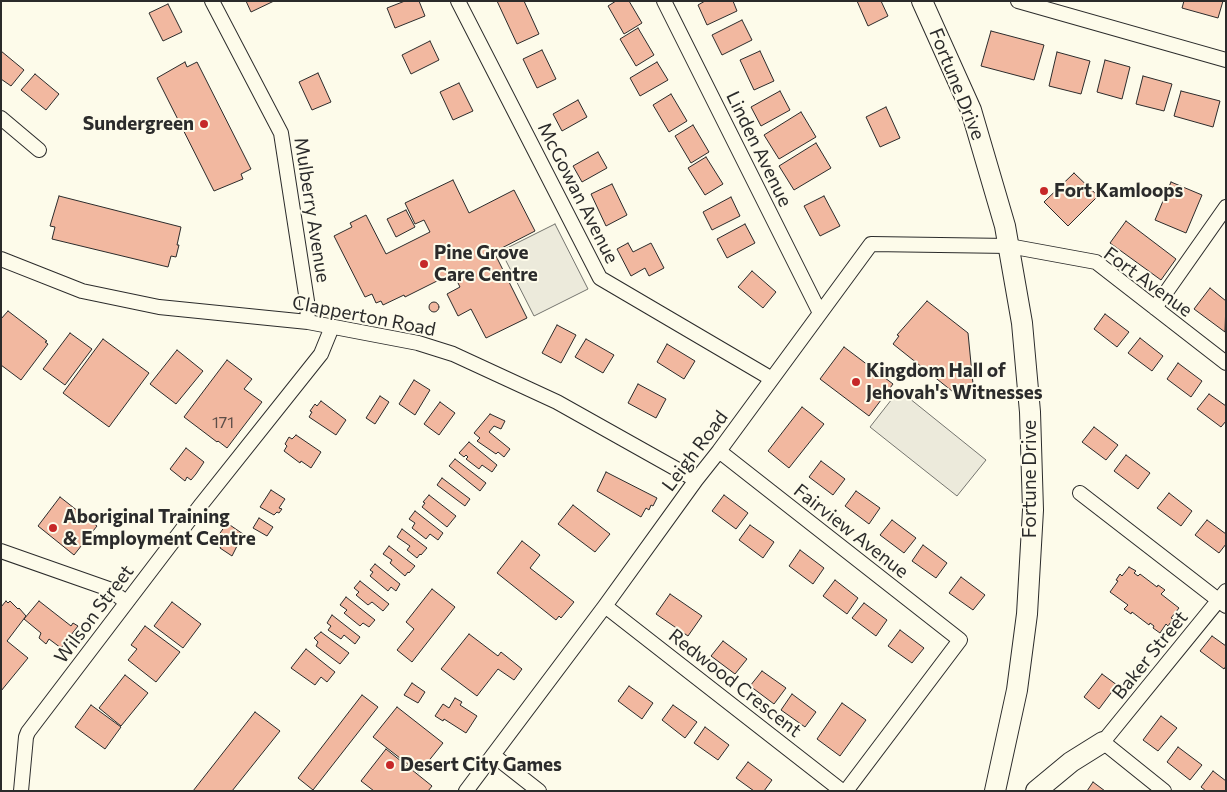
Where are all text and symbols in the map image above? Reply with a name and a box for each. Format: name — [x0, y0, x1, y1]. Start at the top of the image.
street label: Fortune Drive — [924, 25, 990, 143]
street label: Linden Avenue — [721, 88, 797, 210]
place label: Sundergreen — [83, 113, 194, 135]
marker: Sundergreen — [198, 118, 210, 130]
street label: McGowan Avenue — [533, 119, 623, 267]
street label: Mulberry Avenue — [289, 136, 335, 284]
place label: Fort Kamloops — [1054, 180, 1183, 202]
marker: Fort Kamloops — [1038, 185, 1050, 197]
place label: Pine Grove Care Centre — [434, 242, 538, 286]
street label: Fort Avenue — [1099, 242, 1197, 322]
marker: Pine Grove Care Centre — [418, 258, 430, 270]
street label: Clapperton Road — [290, 291, 438, 341]
place label: Kingdom Hall of Jehovah's Witnesses — [866, 360, 1043, 404]
marker: Kingdom Hall of Jehovah's Witnesses — [850, 376, 862, 388]
street label: Leigh Road — [657, 406, 733, 496]
house number: 171 — [212, 413, 234, 433]
street label: Fortune Drive — [1019, 420, 1041, 538]
street label: Fairview Avenue — [789, 479, 913, 583]
place label: Aboriginal Training & Employment Centre — [63, 506, 256, 550]
marker: Aboriginal Training & Employment Centre — [47, 522, 59, 534]
street label: Wilson Street — [50, 560, 138, 668]
street label: Baker Street — [1107, 606, 1193, 704]
street label: Redwood Crescent — [664, 624, 806, 742]
place label: Desert City Games — [400, 754, 562, 776]
marker: Desert City Games — [384, 759, 396, 771]

